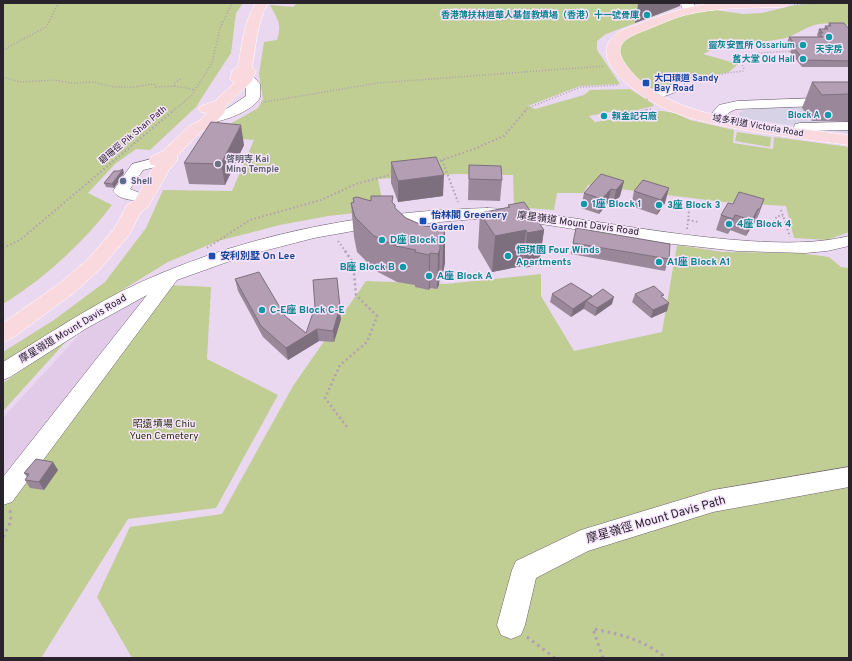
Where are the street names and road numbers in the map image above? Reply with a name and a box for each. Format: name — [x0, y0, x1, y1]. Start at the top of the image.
street label: 碧珊徑 Pik Shan Path — [97, 104, 169, 166]
street label: 域多利道 Victoria Road — [712, 113, 804, 139]
street label: 摩星嶺道 Mount Davis Road — [516, 209, 640, 239]
street label: 摩星嶺道 Mount Davis Road — [17, 292, 129, 366]
street label: 摩星嶺徑 Mount Davis Path — [584, 492, 728, 548]

